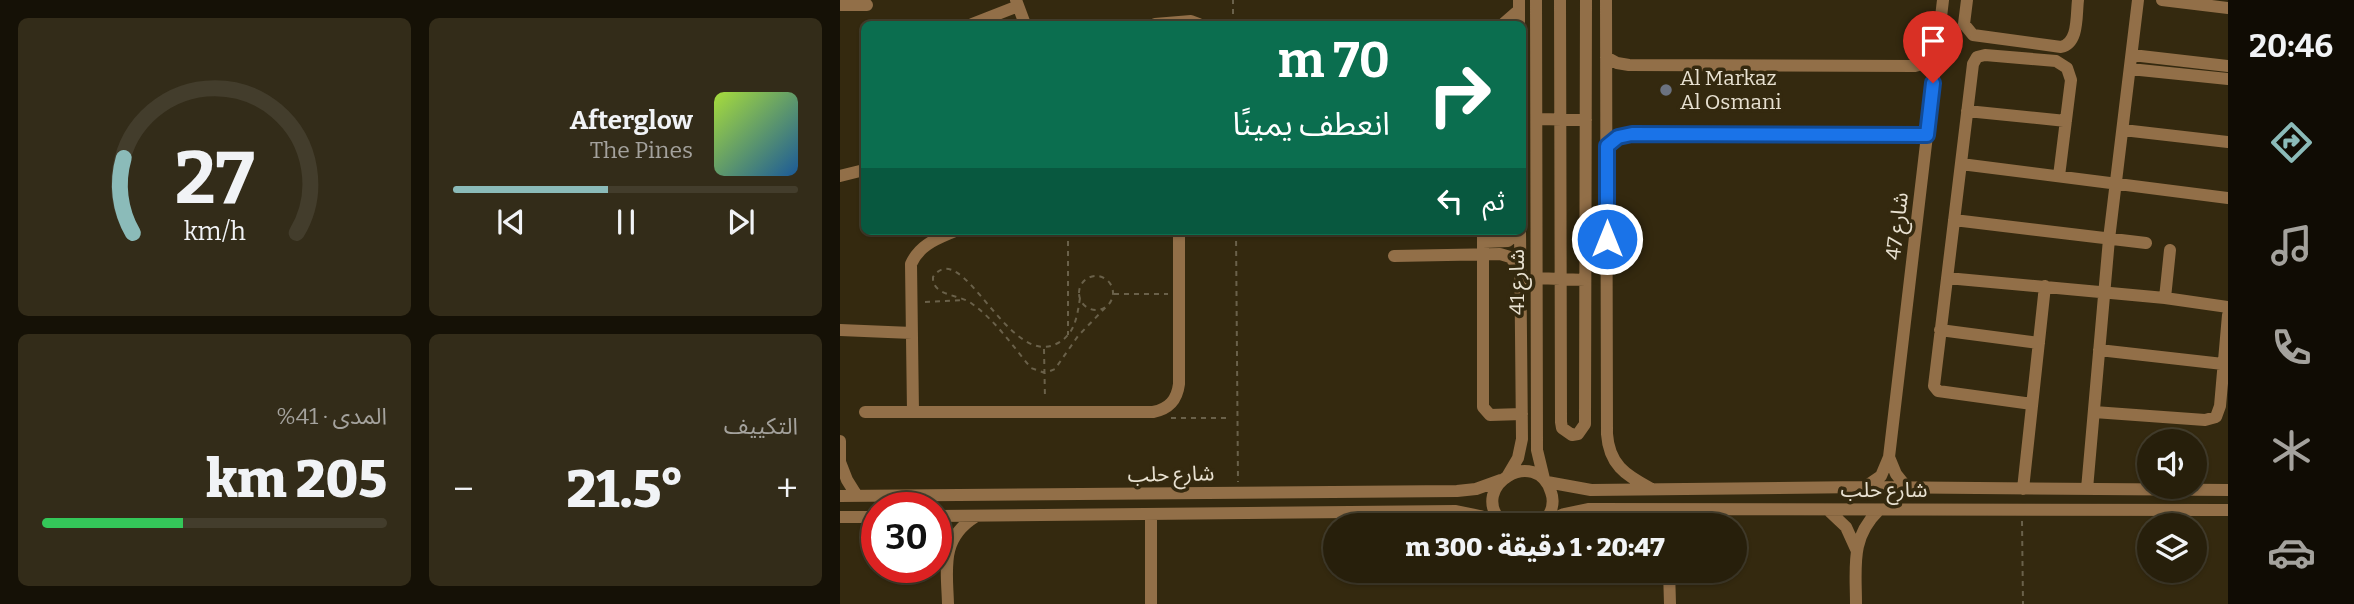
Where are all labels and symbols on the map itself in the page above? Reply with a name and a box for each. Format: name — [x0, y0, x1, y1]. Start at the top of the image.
pin — [1903, 11, 1963, 83]
place label: Al Markaz Al Osmani — [1680, 65, 1781, 115]
marker: Al Markaz Al Osmani — [1658, 82, 1674, 98]
street label: شارع 47 — [1880, 191, 1916, 261]
position arrow — [1570, 202, 1644, 276]
street label: شارع 41 — [1504, 249, 1532, 315]
street label: شارع حلب — [1127, 460, 1215, 490]
street label: شارع حلب — [1841, 477, 1927, 505]
speed limit sign: 30 — [861, 492, 952, 583]

